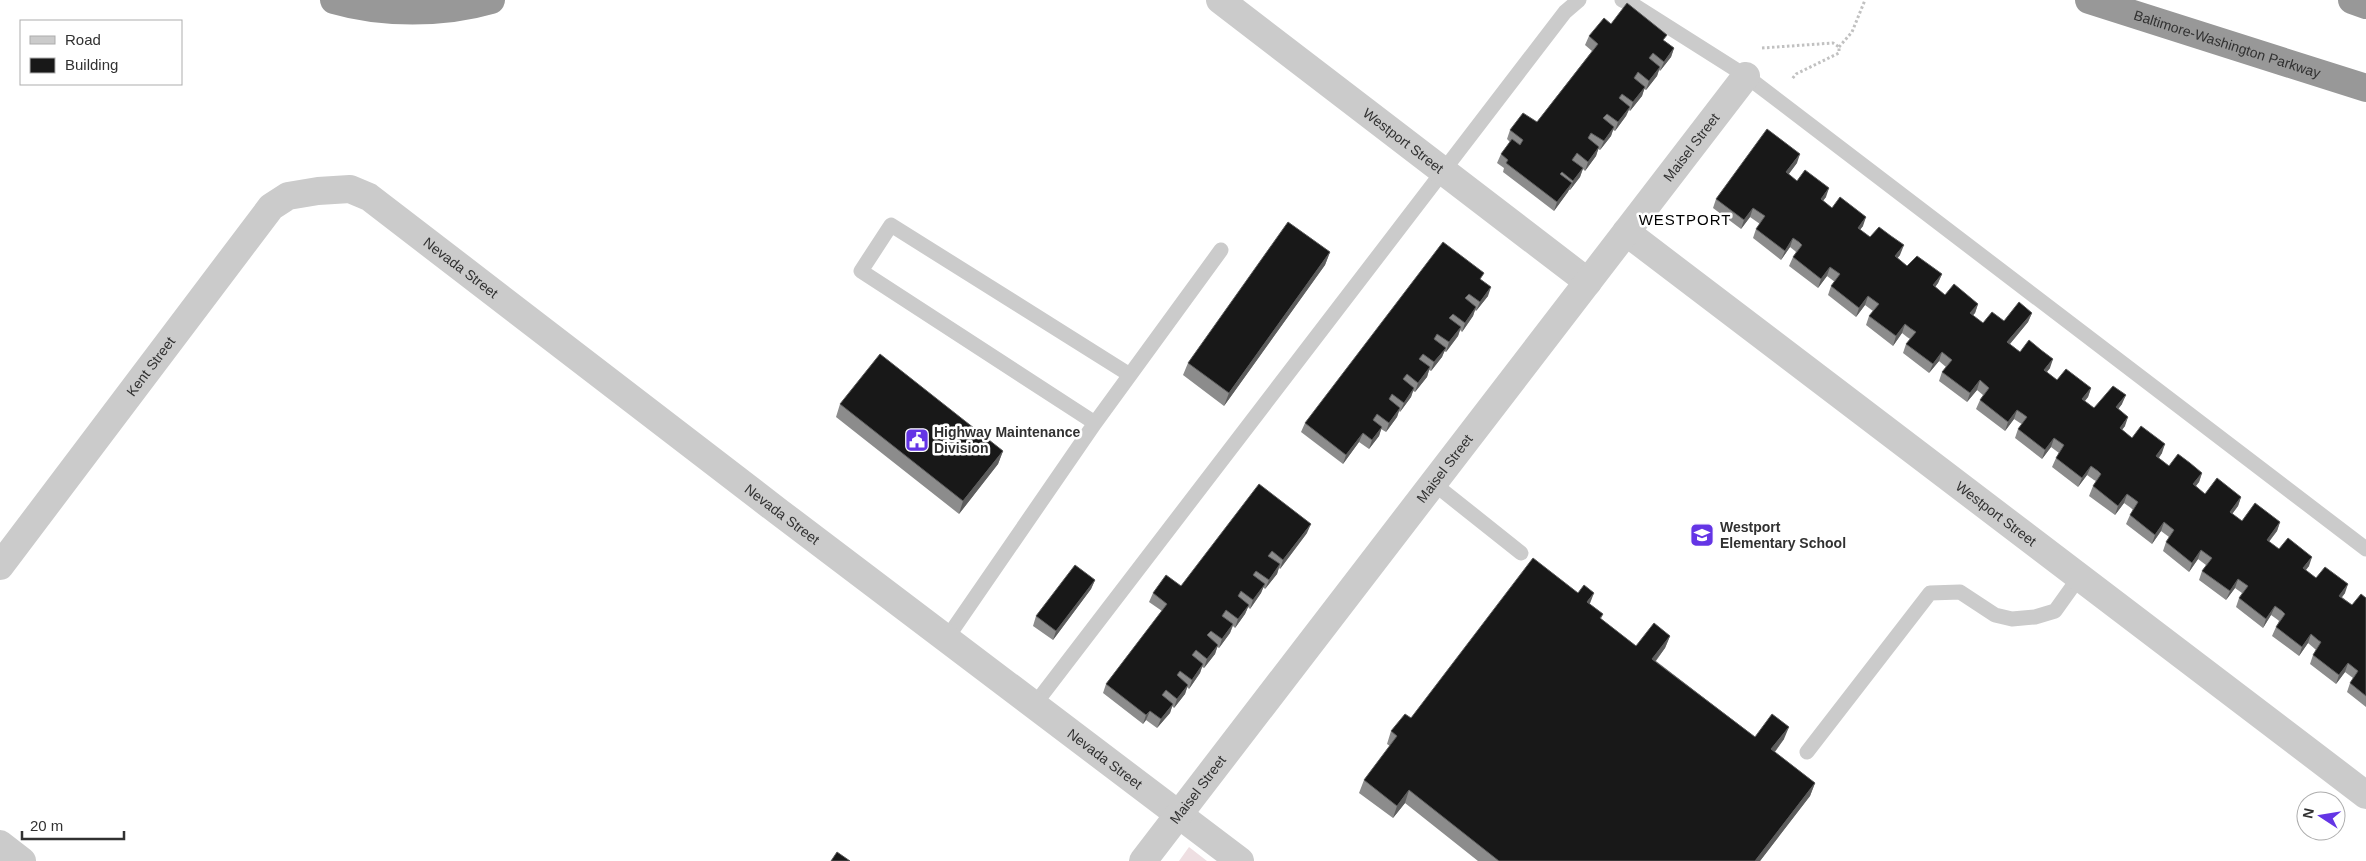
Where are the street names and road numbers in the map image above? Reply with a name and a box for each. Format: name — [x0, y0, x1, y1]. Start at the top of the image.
street label: Baltimore-Washington Parkway — [2132, 7, 2323, 81]
street label: Westport Street — [1360, 105, 1447, 176]
street label: Maisel Street — [1660, 110, 1723, 185]
street label: Nevada Street — [420, 234, 501, 301]
street label: Kent Street — [123, 334, 178, 399]
street label: Maisel Street — [1413, 431, 1476, 506]
street label: Westport Street — [1953, 478, 2040, 549]
street label: Nevada Street — [742, 481, 823, 548]
street label: Nevada Street — [1064, 725, 1146, 792]
street label: Maisel Street — [1167, 752, 1229, 827]

